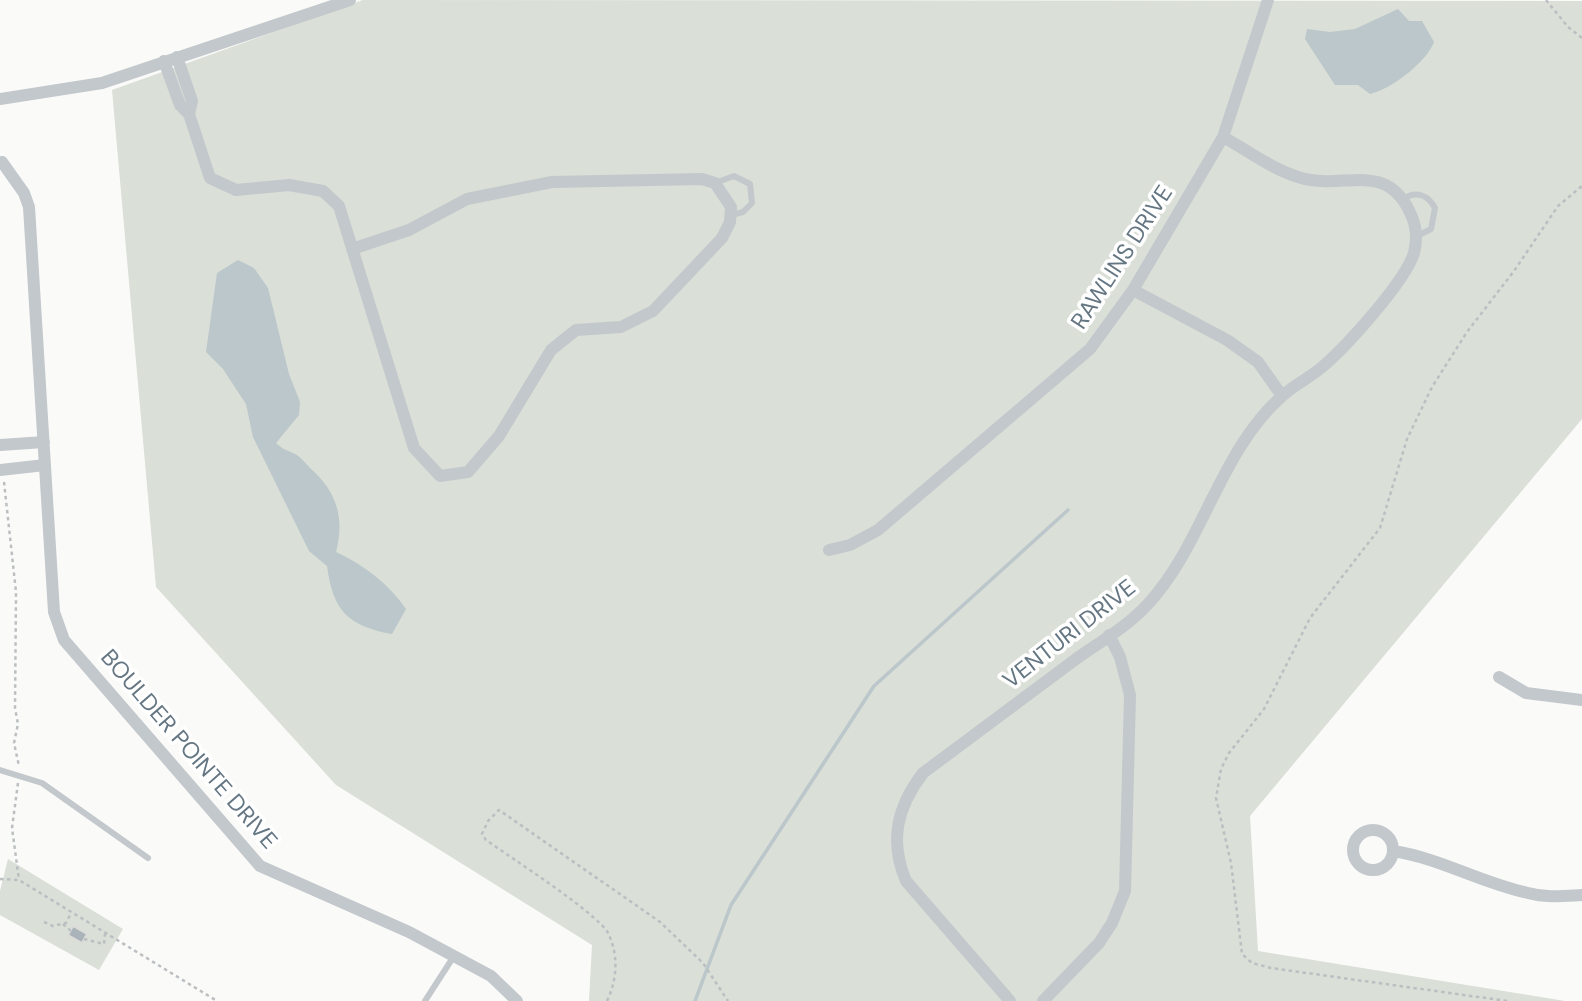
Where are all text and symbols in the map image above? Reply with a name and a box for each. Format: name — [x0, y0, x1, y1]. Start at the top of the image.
street label: RAWLINS DRIVE — [1066, 181, 1180, 335]
street label: VENTURI DRIVE — [998, 575, 1142, 695]
street label: BOULDER POINTE DRIVE — [94, 645, 282, 855]

